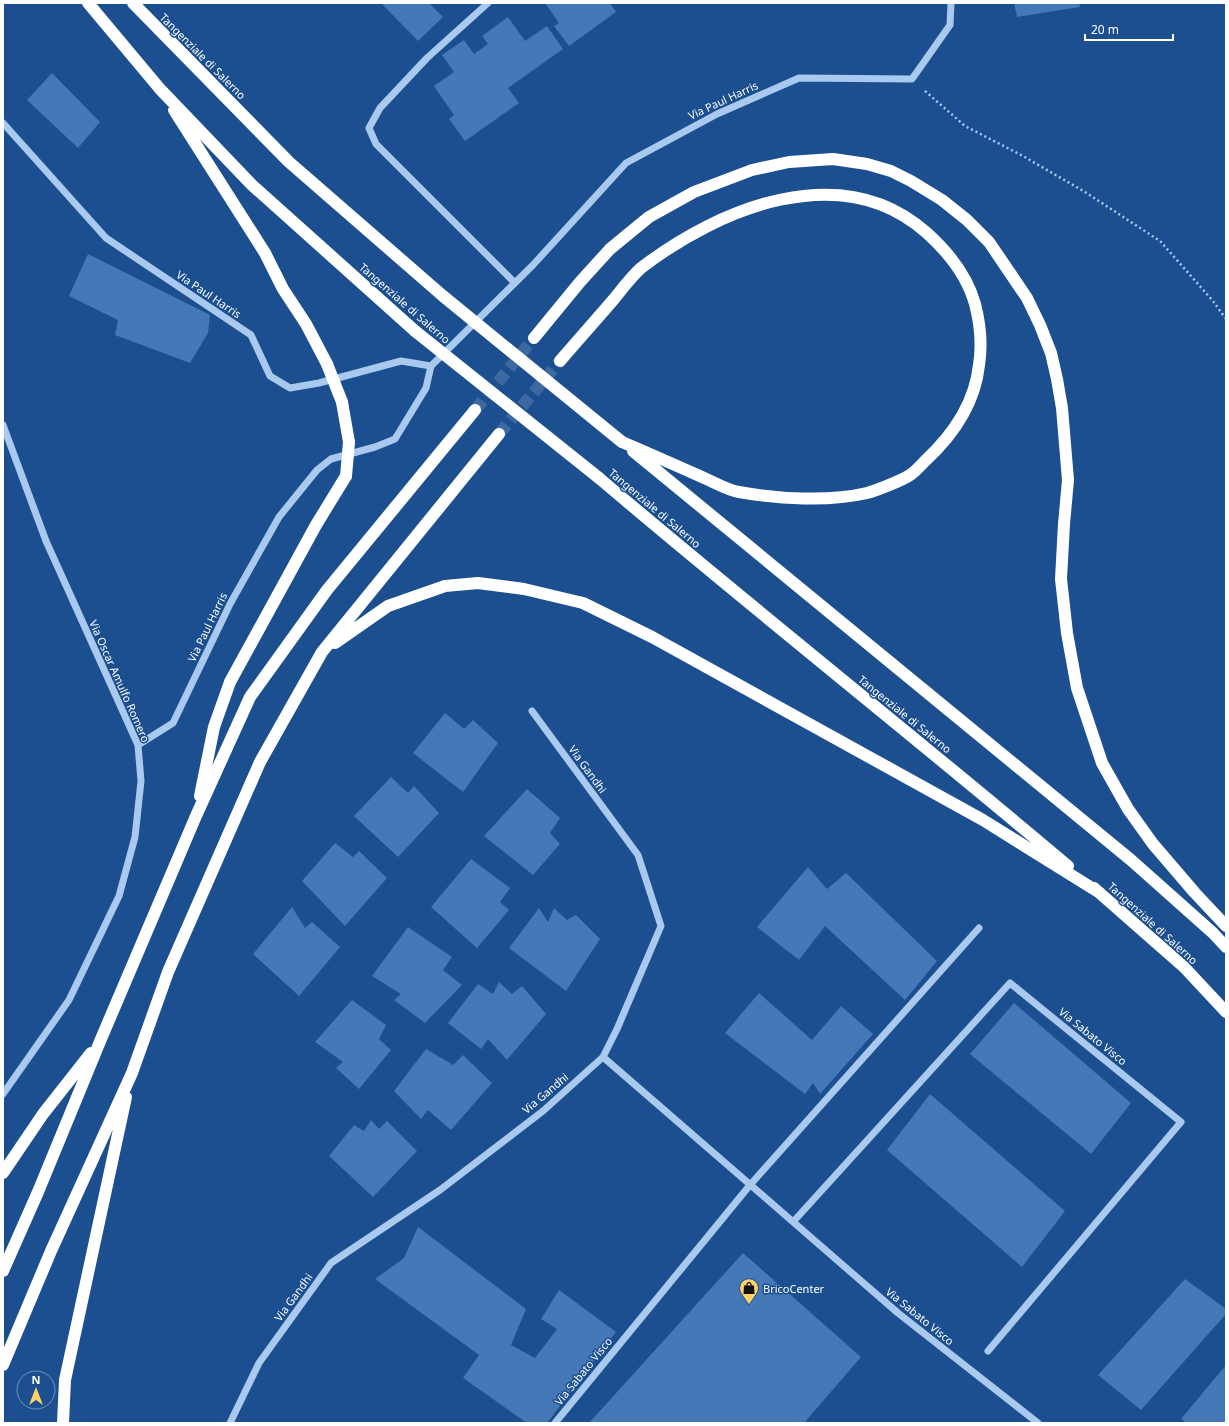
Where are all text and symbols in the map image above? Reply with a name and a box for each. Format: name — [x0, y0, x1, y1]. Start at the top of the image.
street label: Tangenziale di Salerno — [157, 10, 249, 102]
scale bar — [1085, 16, 1173, 42]
text: 20 m — [1091, 21, 1119, 38]
street label: Via Paul Harris — [686, 77, 760, 123]
street label: Tangenziale di Salerno — [356, 259, 454, 347]
street label: Via Paul Harris — [174, 267, 244, 321]
street label: Tangenziale di Salerno — [606, 465, 704, 551]
street label: Via Paul Harris — [184, 590, 230, 664]
street label: Via Oscar Amulfo Romero — [86, 617, 154, 745]
street label: Tangenziale di Salerno — [855, 672, 955, 756]
street label: Via Gandhi — [566, 742, 610, 796]
street label: Tangenziale di Salerno — [1105, 879, 1201, 968]
street label: Via Sabato Visco — [1056, 1004, 1131, 1068]
street label: Via Gandhi — [519, 1069, 571, 1117]
street label: Via Gandhi — [271, 1270, 315, 1324]
shop icon: BricoCenter — [738, 1277, 760, 1305]
place label: BricoCenter — [763, 1281, 825, 1296]
street label: Via Sabato Visco — [883, 1284, 958, 1348]
street label: Via Sabato Visco — [551, 1333, 615, 1408]
north arrow — [16, 1370, 56, 1410]
text: N — [32, 1372, 40, 1387]

